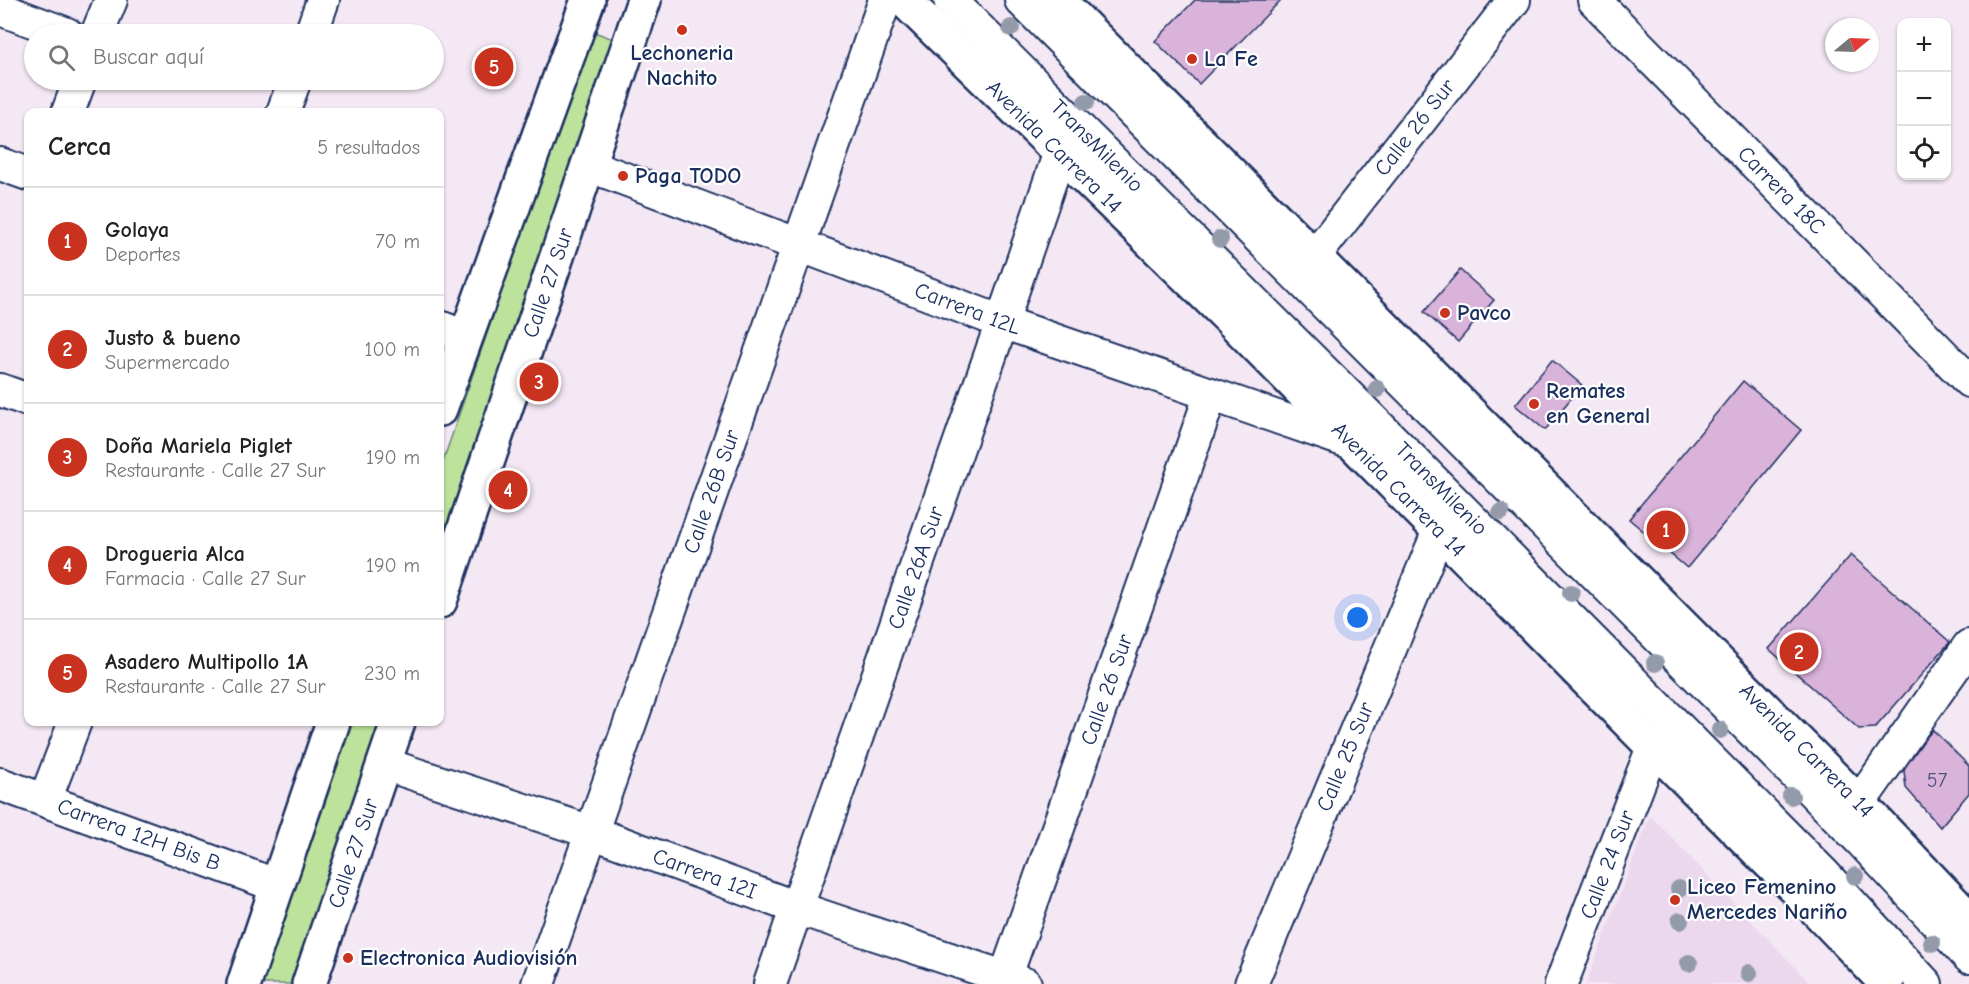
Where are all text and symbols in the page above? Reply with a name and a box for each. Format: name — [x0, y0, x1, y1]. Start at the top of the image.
north arrow — [1825, 18, 1879, 72]
map controls — [1897, 18, 1951, 180]
button: + — [1897, 18, 1951, 72]
marker: Lechoneria Nachito — [675, 23, 689, 37]
search box — [24, 24, 444, 90]
place label: Lechoneria Nachito — [630, 40, 734, 91]
icon: search — [45, 41, 78, 74]
text: Buscar aquí — [93, 44, 204, 70]
pin: 5 — [474, 44, 514, 90]
place label: La Fe — [1204, 46, 1258, 72]
marker: La Fe — [1185, 52, 1199, 66]
button: − — [1897, 72, 1951, 126]
street label: Calle 26 Sur — [1369, 74, 1461, 181]
street label: Avenida Carrera 14 — [981, 75, 1127, 219]
street label: TransMilenio — [1045, 94, 1149, 198]
button: locate — [1897, 126, 1951, 180]
text: Cerca — [48, 132, 112, 162]
text: 5 resultados — [317, 136, 420, 159]
street label: Carrera 18C — [1732, 141, 1830, 240]
place label: Paga TODO — [635, 163, 741, 189]
marker: Paga TODO — [616, 169, 630, 183]
text: Golaya — [105, 217, 169, 243]
street label: Calle 27 Sur — [517, 224, 579, 341]
text: 1 — [64, 230, 71, 253]
text: 70 m — [375, 230, 420, 253]
text: Deportes — [105, 243, 180, 266]
street label: Carrera 12L — [911, 277, 1024, 340]
place label: Pavco — [1457, 300, 1511, 326]
marker: Pavco — [1438, 306, 1452, 320]
text: Justo & bueno — [105, 325, 241, 351]
text: 2 — [63, 338, 72, 361]
text: 100 m — [365, 338, 420, 361]
text: Supermercado — [105, 351, 230, 374]
pin: 3 — [520, 360, 558, 404]
place label: Remates en General — [1546, 378, 1650, 429]
marker: Remates en General — [1527, 397, 1541, 411]
street label: Avenida Carrera 14 — [1326, 417, 1471, 563]
street label: Calle 26B Sur — [678, 426, 745, 557]
text: Doña Mariela Piglet — [105, 433, 292, 459]
street label: TransMilenio — [1390, 437, 1493, 541]
text: 3 — [63, 446, 72, 469]
text: 190 m — [366, 446, 420, 469]
text: Restaurante · Calle 27 Sur — [105, 459, 326, 482]
pin: 4 — [488, 468, 528, 512]
street label: Calle 26A Sur — [882, 503, 949, 633]
pin: 1 — [1646, 508, 1686, 552]
text: Drogueria Alca — [105, 541, 245, 567]
text: 4 — [63, 554, 72, 577]
text: 190 m — [366, 554, 420, 577]
text: Farmacia · Calle 27 Sur — [105, 567, 306, 590]
your location — [1343, 603, 1372, 632]
pin: 2 — [1780, 630, 1818, 674]
street label: Calle 26 Sur — [1075, 631, 1138, 749]
text: Asadero Multipollo 1A — [105, 649, 308, 675]
text: 5 — [62, 662, 73, 685]
text: 230 m — [364, 662, 420, 685]
text: Restaurante · Calle 27 Sur — [105, 675, 326, 698]
street label: Avenida Carrera 14 — [1734, 678, 1879, 823]
street label: Calle 25 Sur — [1311, 698, 1380, 815]
house number: 57 — [1927, 769, 1948, 792]
street label: Carrera 12H Bis B — [54, 793, 224, 877]
street label: Calle 27 Sur — [323, 795, 384, 912]
street label: Calle 24 Sur — [1574, 806, 1640, 923]
street label: Carrera 12I — [649, 843, 760, 905]
place label: Liceo Femenino Mercedes Nariño — [1687, 874, 1847, 925]
marker: Liceo Femenino Mercedes Nariño — [1668, 893, 1682, 907]
place label: Electronica Audiovisión — [360, 945, 578, 971]
marker: Electronica Audiovisión — [341, 951, 355, 965]

